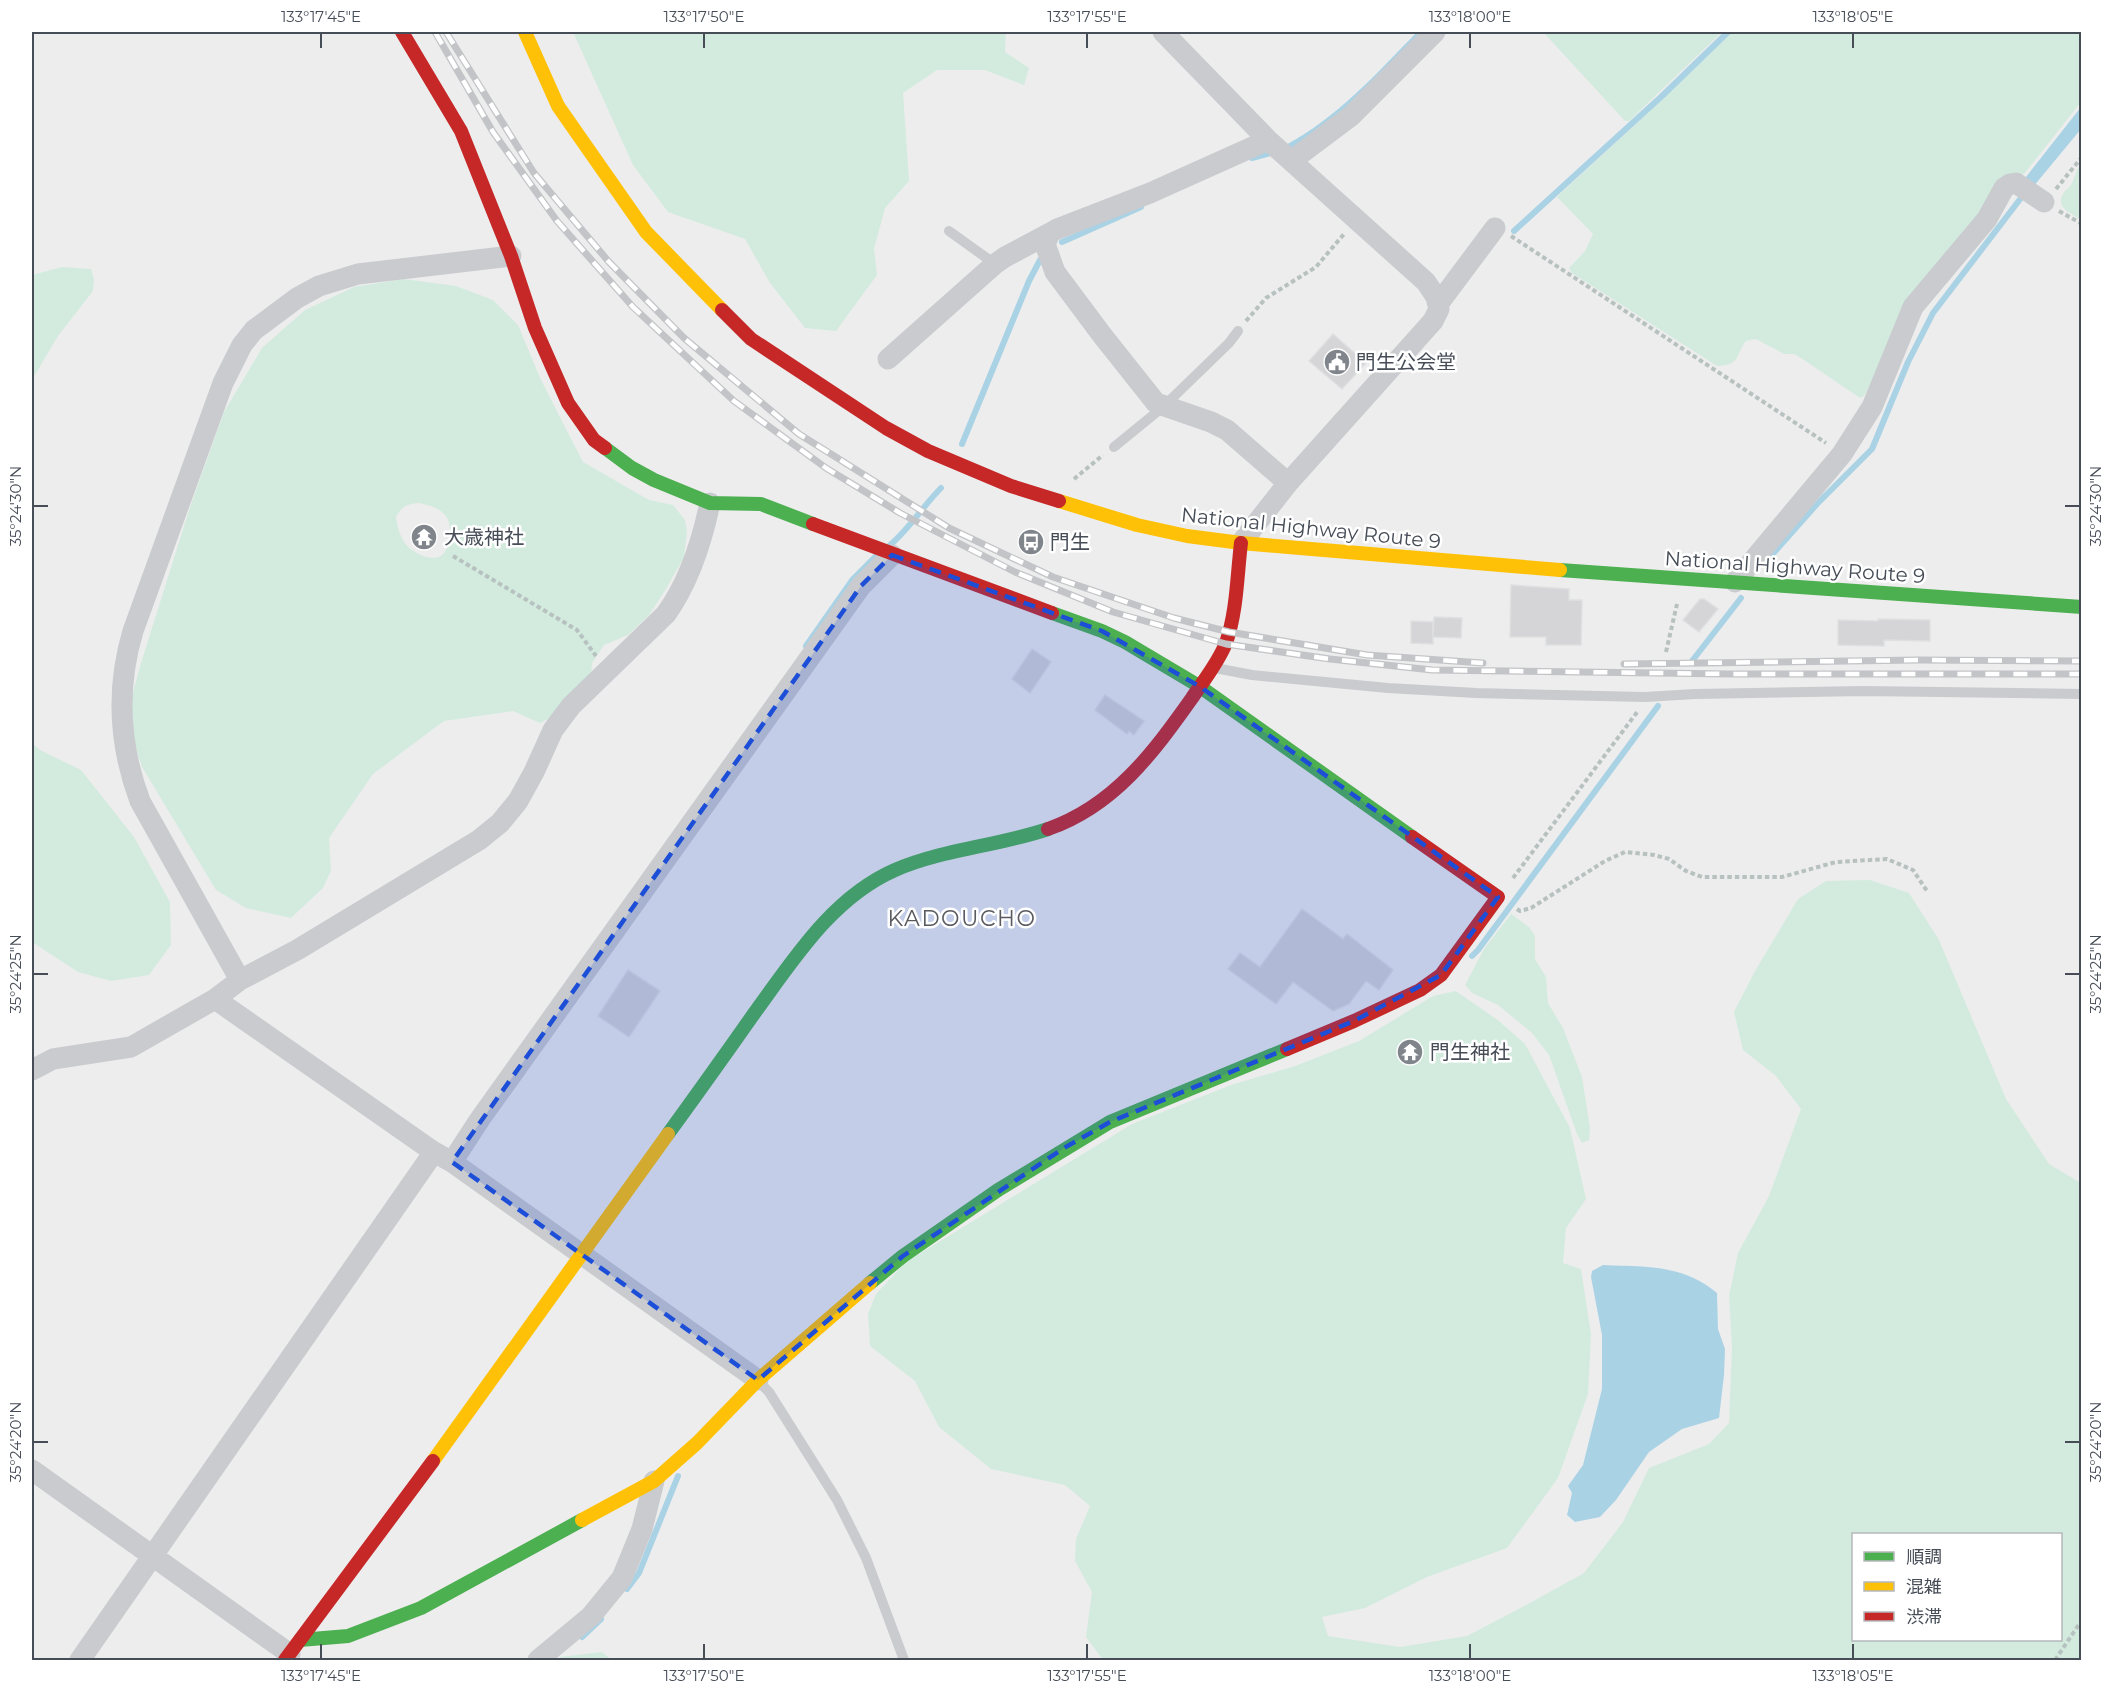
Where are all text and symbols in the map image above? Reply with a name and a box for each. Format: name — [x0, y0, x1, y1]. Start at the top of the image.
text: 133°17'45"E — [281, 7, 361, 26]
text: 133°17'50"E — [664, 7, 744, 26]
text: 133°17'55"E — [1047, 7, 1127, 26]
text: 133°18'00"E — [1429, 7, 1511, 26]
text: 133°18'05"E — [1812, 7, 1894, 26]
public building icon: 門生公会堂 — [1322, 347, 1352, 377]
place label: 門生公会堂 — [1356, 350, 1456, 374]
text: 35°24'30"N — [6, 466, 25, 546]
text: 35°24'30"N — [2086, 466, 2105, 546]
street label: National Highway Route 9 — [1180, 502, 1442, 554]
temple icon: 大歳神社 — [409, 522, 439, 552]
place label: 大歳神社 — [444, 525, 524, 549]
bus stop icon: 門生 — [1016, 527, 1046, 557]
place label: 門生 — [1050, 530, 1090, 554]
street label: National Highway Route 9 — [1664, 546, 1926, 588]
district label: KADOUCHO — [888, 905, 1036, 932]
text: 35°24'25"N — [6, 934, 25, 1014]
text: 35°24'25"N — [2086, 934, 2105, 1014]
temple icon: 門生神社 — [1395, 1037, 1425, 1067]
place label: 門生神社 — [1430, 1040, 1510, 1064]
text: 35°24'20"N — [6, 1402, 25, 1482]
text: 35°24'20"N — [2086, 1402, 2105, 1482]
legend — [1852, 1533, 2062, 1641]
text: 順調 — [1906, 1546, 1942, 1568]
text: 混雑 — [1906, 1576, 1942, 1598]
text: 渋滞 — [1906, 1606, 1942, 1628]
text: 133°17'45"E — [281, 1666, 361, 1685]
text: 133°17'50"E — [664, 1666, 744, 1685]
text: 133°17'55"E — [1047, 1666, 1127, 1685]
text: 133°18'00"E — [1429, 1666, 1511, 1685]
text: 133°18'05"E — [1812, 1666, 1894, 1685]

